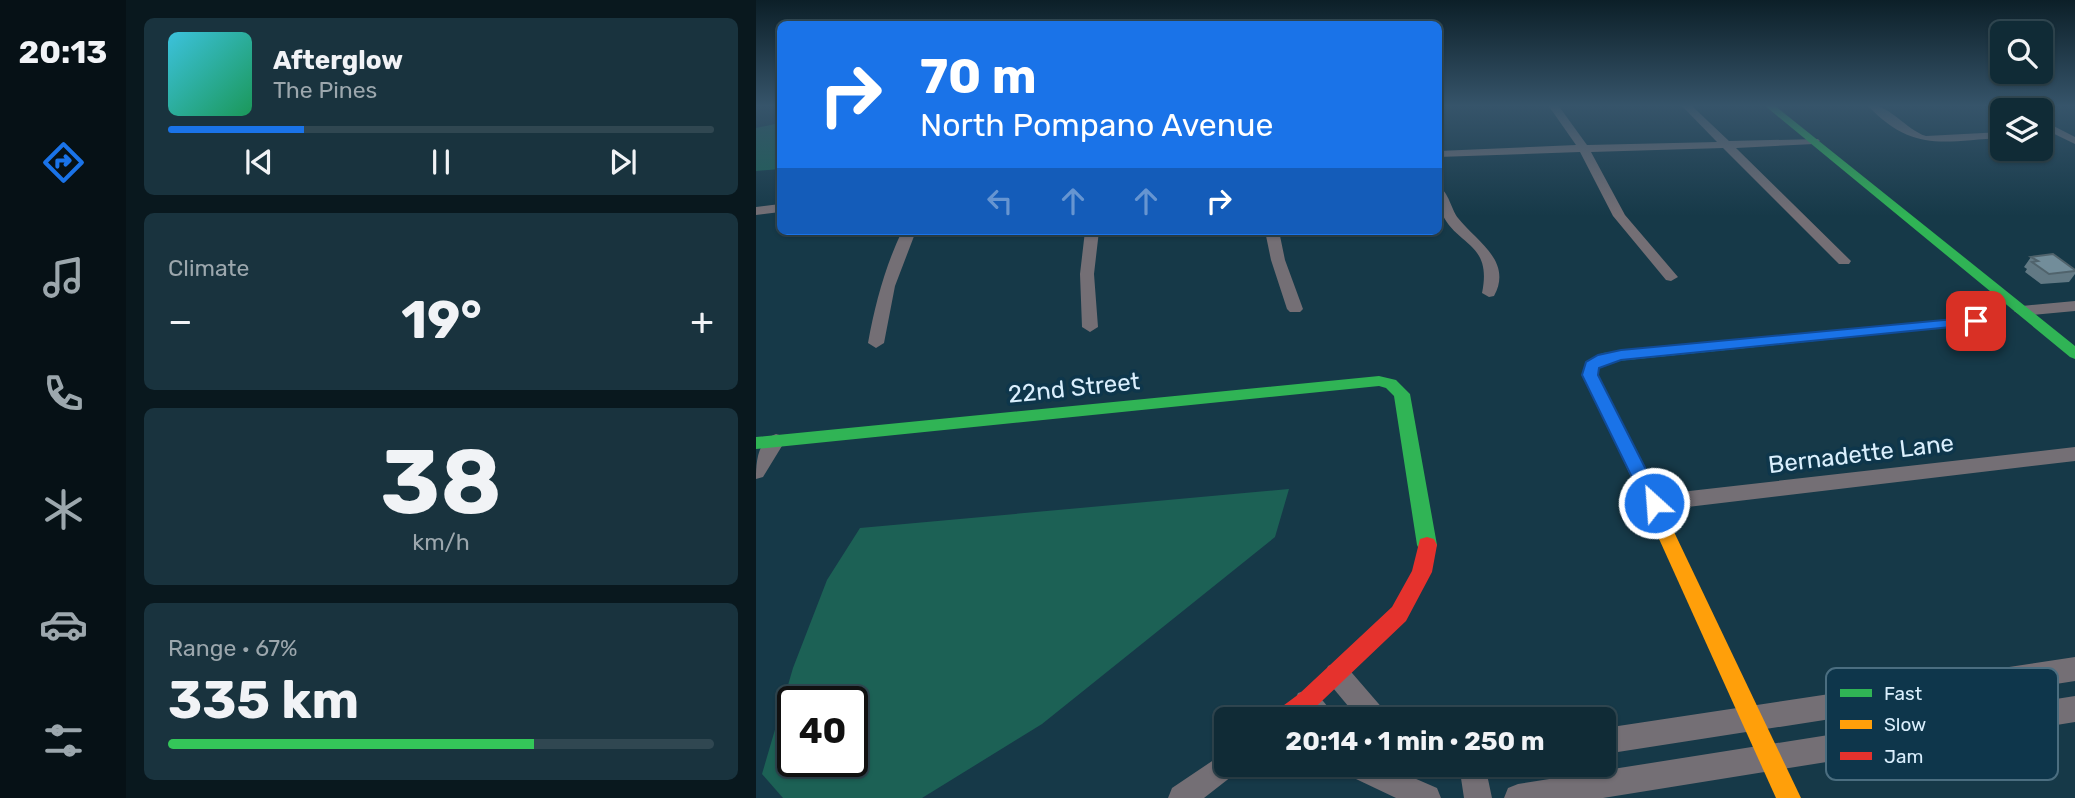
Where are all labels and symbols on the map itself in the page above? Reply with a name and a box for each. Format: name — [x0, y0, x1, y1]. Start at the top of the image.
pin — [1946, 291, 2006, 351]
street label: 22nd Street — [1007, 367, 1141, 409]
street label: Bernadette Lane — [1767, 429, 1955, 479]
position arrow — [1617, 466, 1691, 540]
legend — [1826, 668, 2058, 780]
text: Fast — [1884, 682, 1923, 705]
speed limit sign: 40 — [777, 686, 868, 777]
text: Slow — [1884, 713, 1926, 736]
text: Jam — [1884, 745, 1923, 768]

